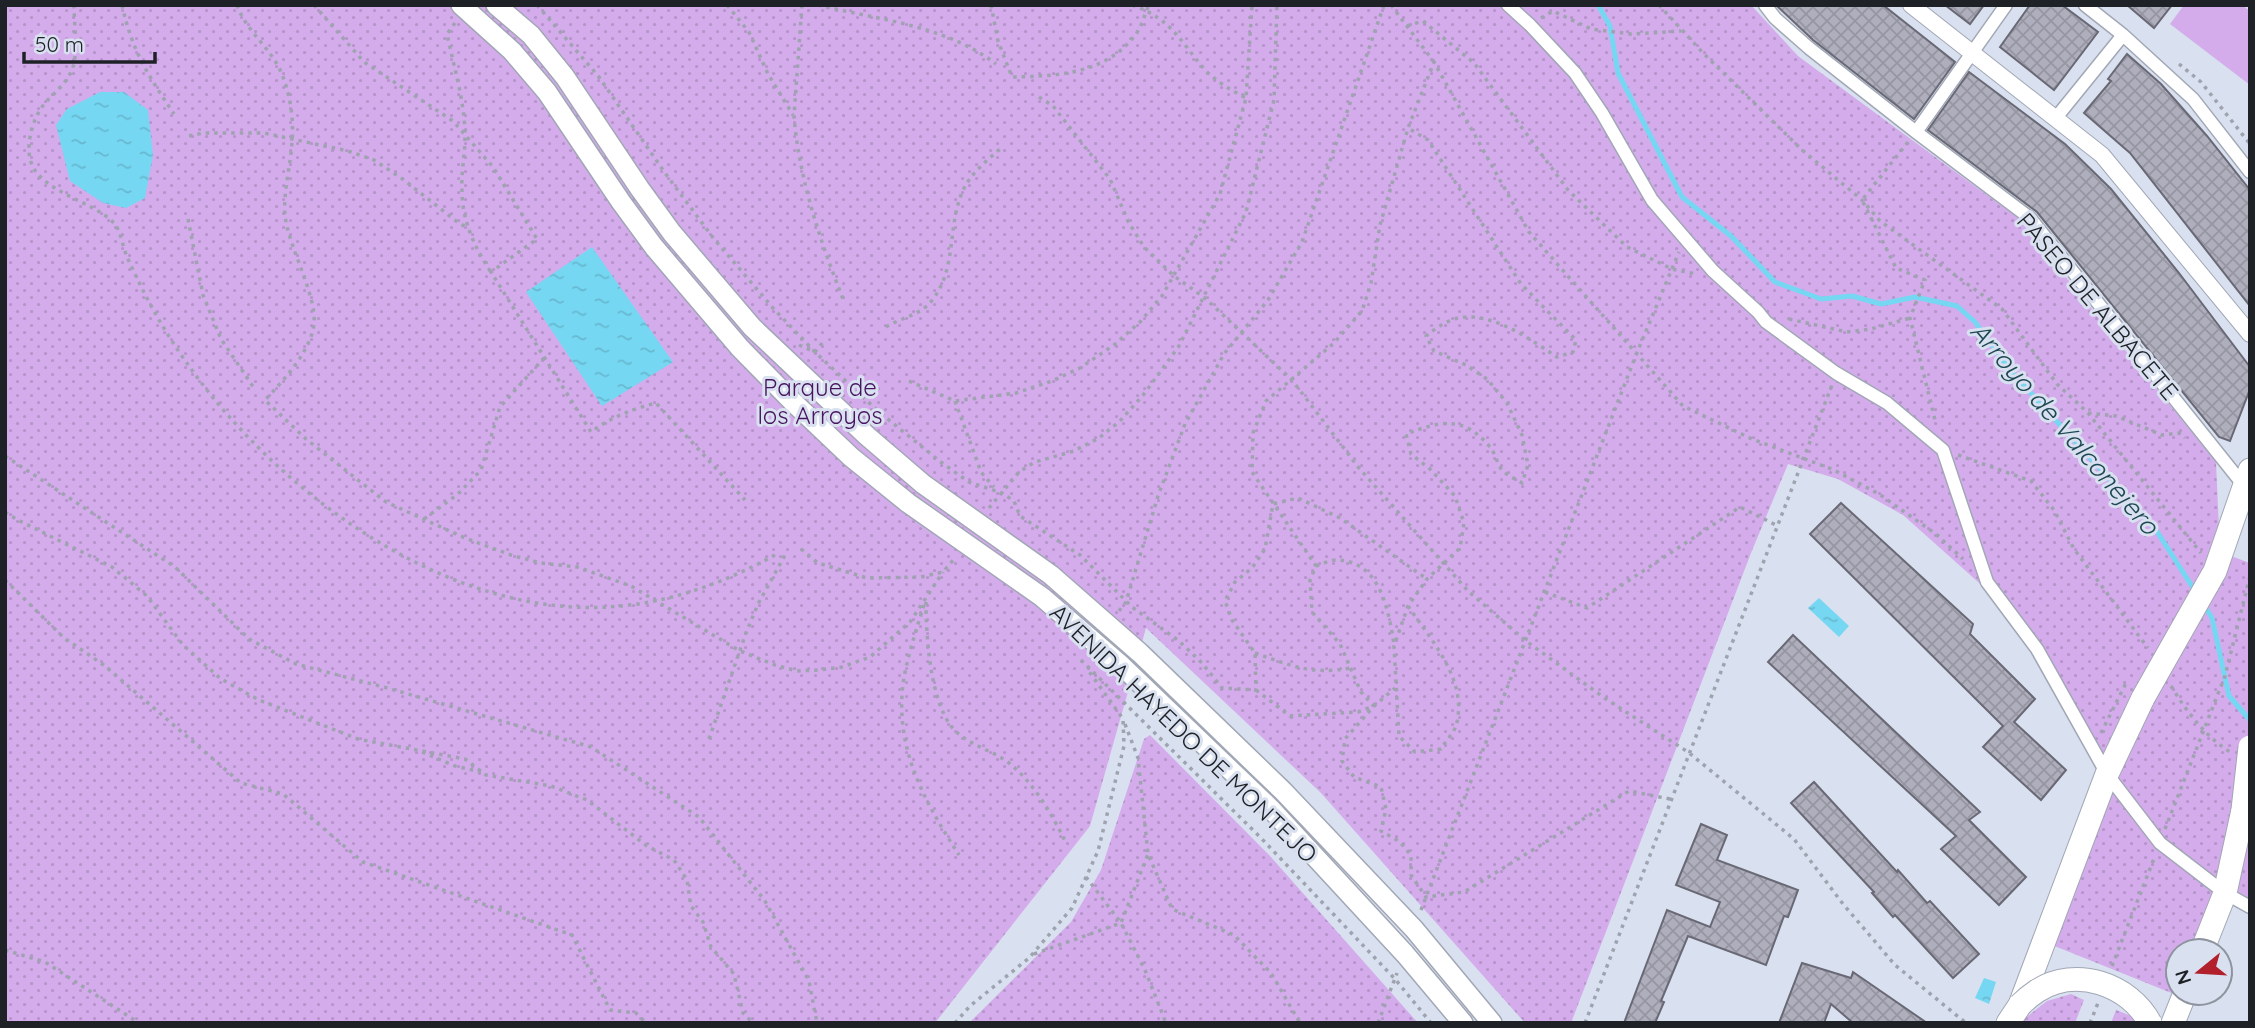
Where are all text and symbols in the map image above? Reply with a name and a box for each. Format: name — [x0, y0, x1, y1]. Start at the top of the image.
scale bar — [24, 21, 156, 65]
text: 50 m — [35, 31, 84, 57]
street label: PASEO DE ALBACETE — [2011, 206, 2185, 406]
water label: Arroyo de Valconejero — [1964, 315, 2167, 542]
park label: Parque de los Arroyos — [758, 372, 882, 430]
street label: AVENIDA HAYEDO DE MONTEJO — [1044, 597, 1324, 869]
north arrow — [2164, 937, 2234, 1007]
text: N — [2169, 967, 2196, 988]

